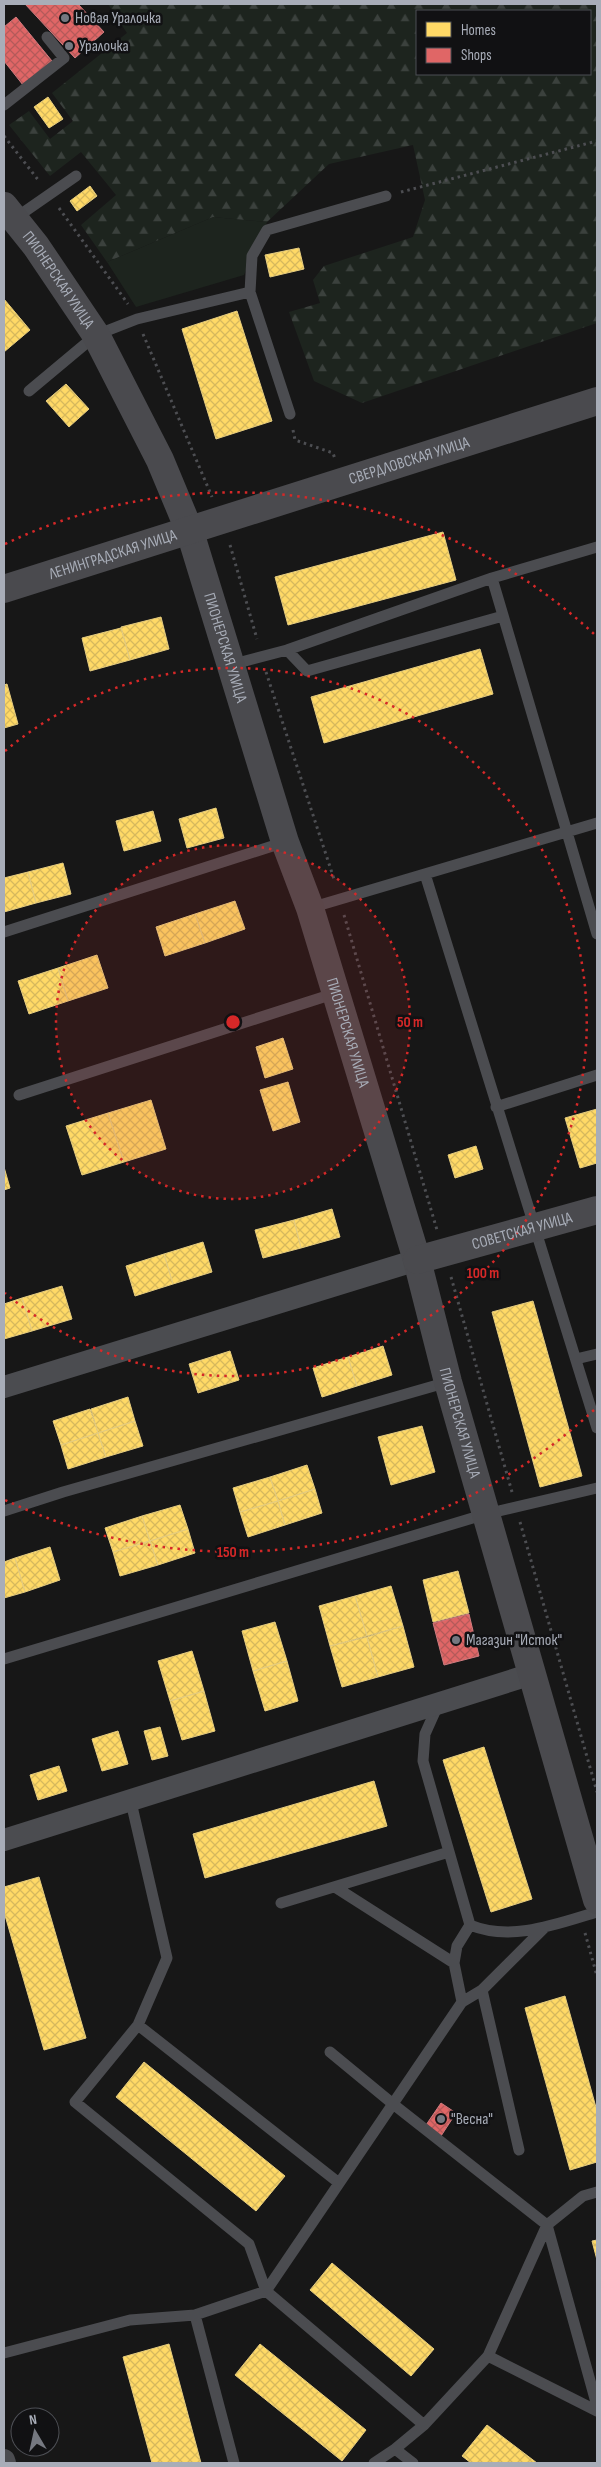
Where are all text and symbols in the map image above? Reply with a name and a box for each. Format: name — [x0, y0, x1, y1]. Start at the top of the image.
place label: Новая Уралочка — [75, 9, 161, 28]
legend — [416, 10, 591, 75]
marker: Новая Уралочка — [59, 12, 71, 24]
text: Homes — [461, 21, 496, 40]
place label: Уралочка — [79, 37, 129, 56]
marker: Уралочка — [63, 40, 75, 52]
text: Shops — [461, 46, 492, 65]
street label: ПИОНЕРСКАЯ УЛИЦА — [19, 228, 98, 332]
street label: СВЕРДЛОВСКАЯ УЛИЦА — [346, 433, 472, 489]
street label: ЛЕНИНГРАДСКАЯ УЛИЦА — [46, 525, 179, 584]
street label: ПИОНЕРСКАЯ УЛИЦА — [200, 591, 251, 705]
street label: ПИОНЕРСКАЯ УЛИЦА — [322, 975, 374, 1090]
centre of rings — [224, 1013, 242, 1031]
text: 50 m — [397, 1013, 423, 1032]
street label: СОВЕТСКАЯ УЛИЦА — [470, 1208, 575, 1254]
text: 100 m — [467, 1264, 499, 1283]
street label: ПИОНЕРСКАЯ УЛИЦА — [435, 1366, 485, 1480]
text: 150 m — [217, 1543, 249, 1562]
place label: Магазин "Исток" — [466, 1631, 562, 1650]
marker: Магазин "Исток" — [450, 1634, 462, 1646]
place label: "Весна" — [451, 2110, 493, 2129]
marker: "Весна" — [435, 2113, 447, 2125]
north arrow — [10, 2407, 60, 2457]
text: N — [28, 2411, 38, 2429]

